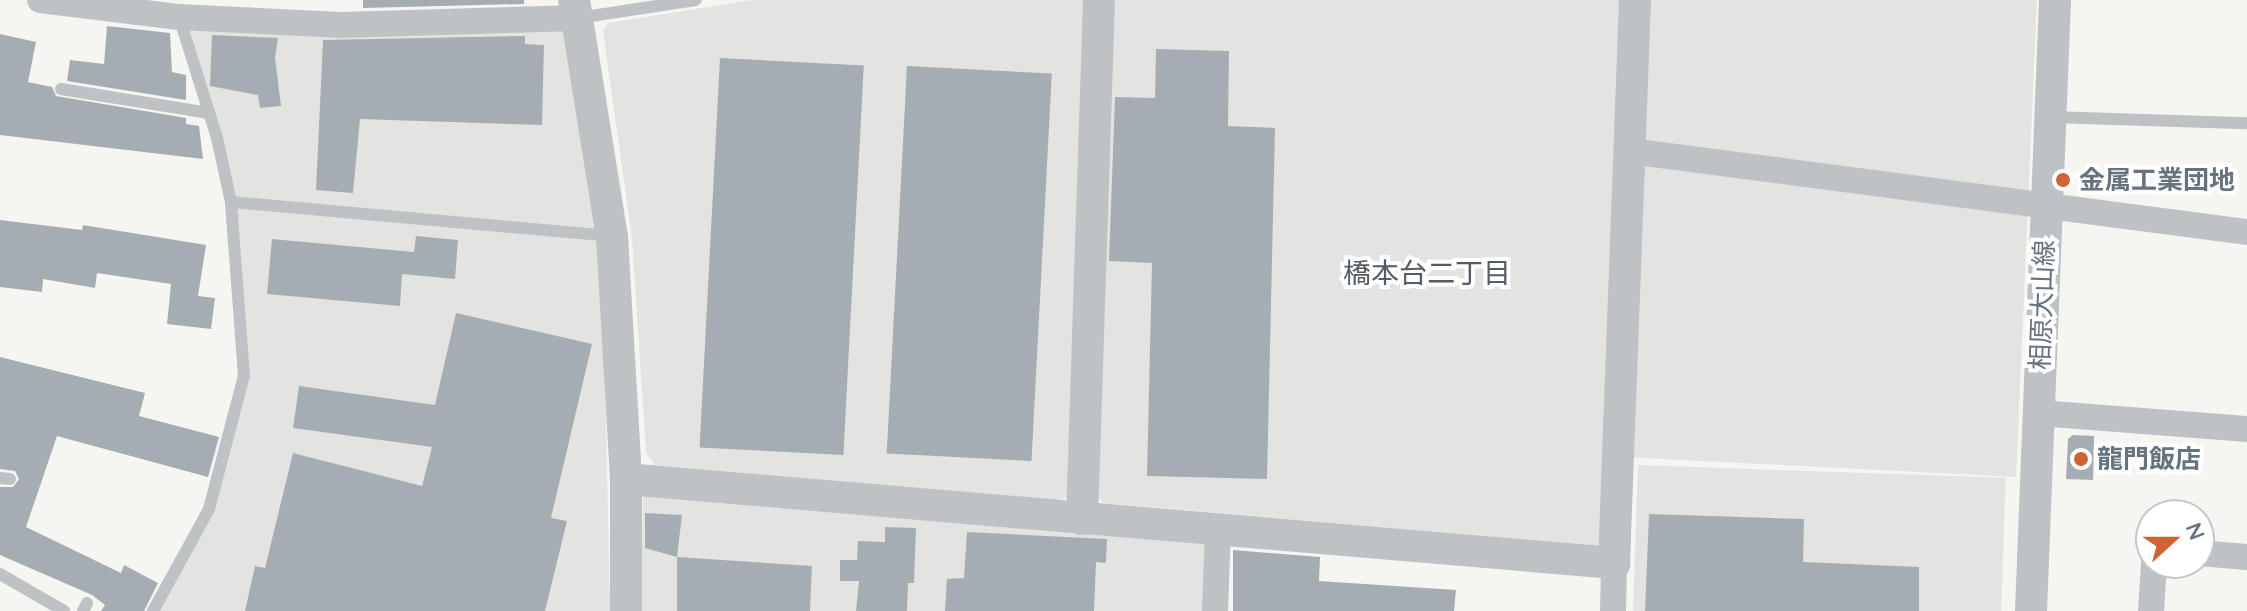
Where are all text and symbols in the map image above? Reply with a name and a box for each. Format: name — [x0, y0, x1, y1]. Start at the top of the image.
place label: 金属工業団地 — [2079, 164, 2235, 196]
marker: 金属工業団地 — [2054, 171, 2072, 189]
street label: 相原大山線 — [2024, 239, 2060, 371]
district label: 橋本台二丁目 — [1343, 256, 1511, 290]
place label: 龍門飯店 — [2097, 443, 2201, 475]
marker: 龍門飯店 — [2072, 450, 2090, 468]
north arrow — [2135, 499, 2215, 579]
text: N — [2180, 519, 2212, 544]

